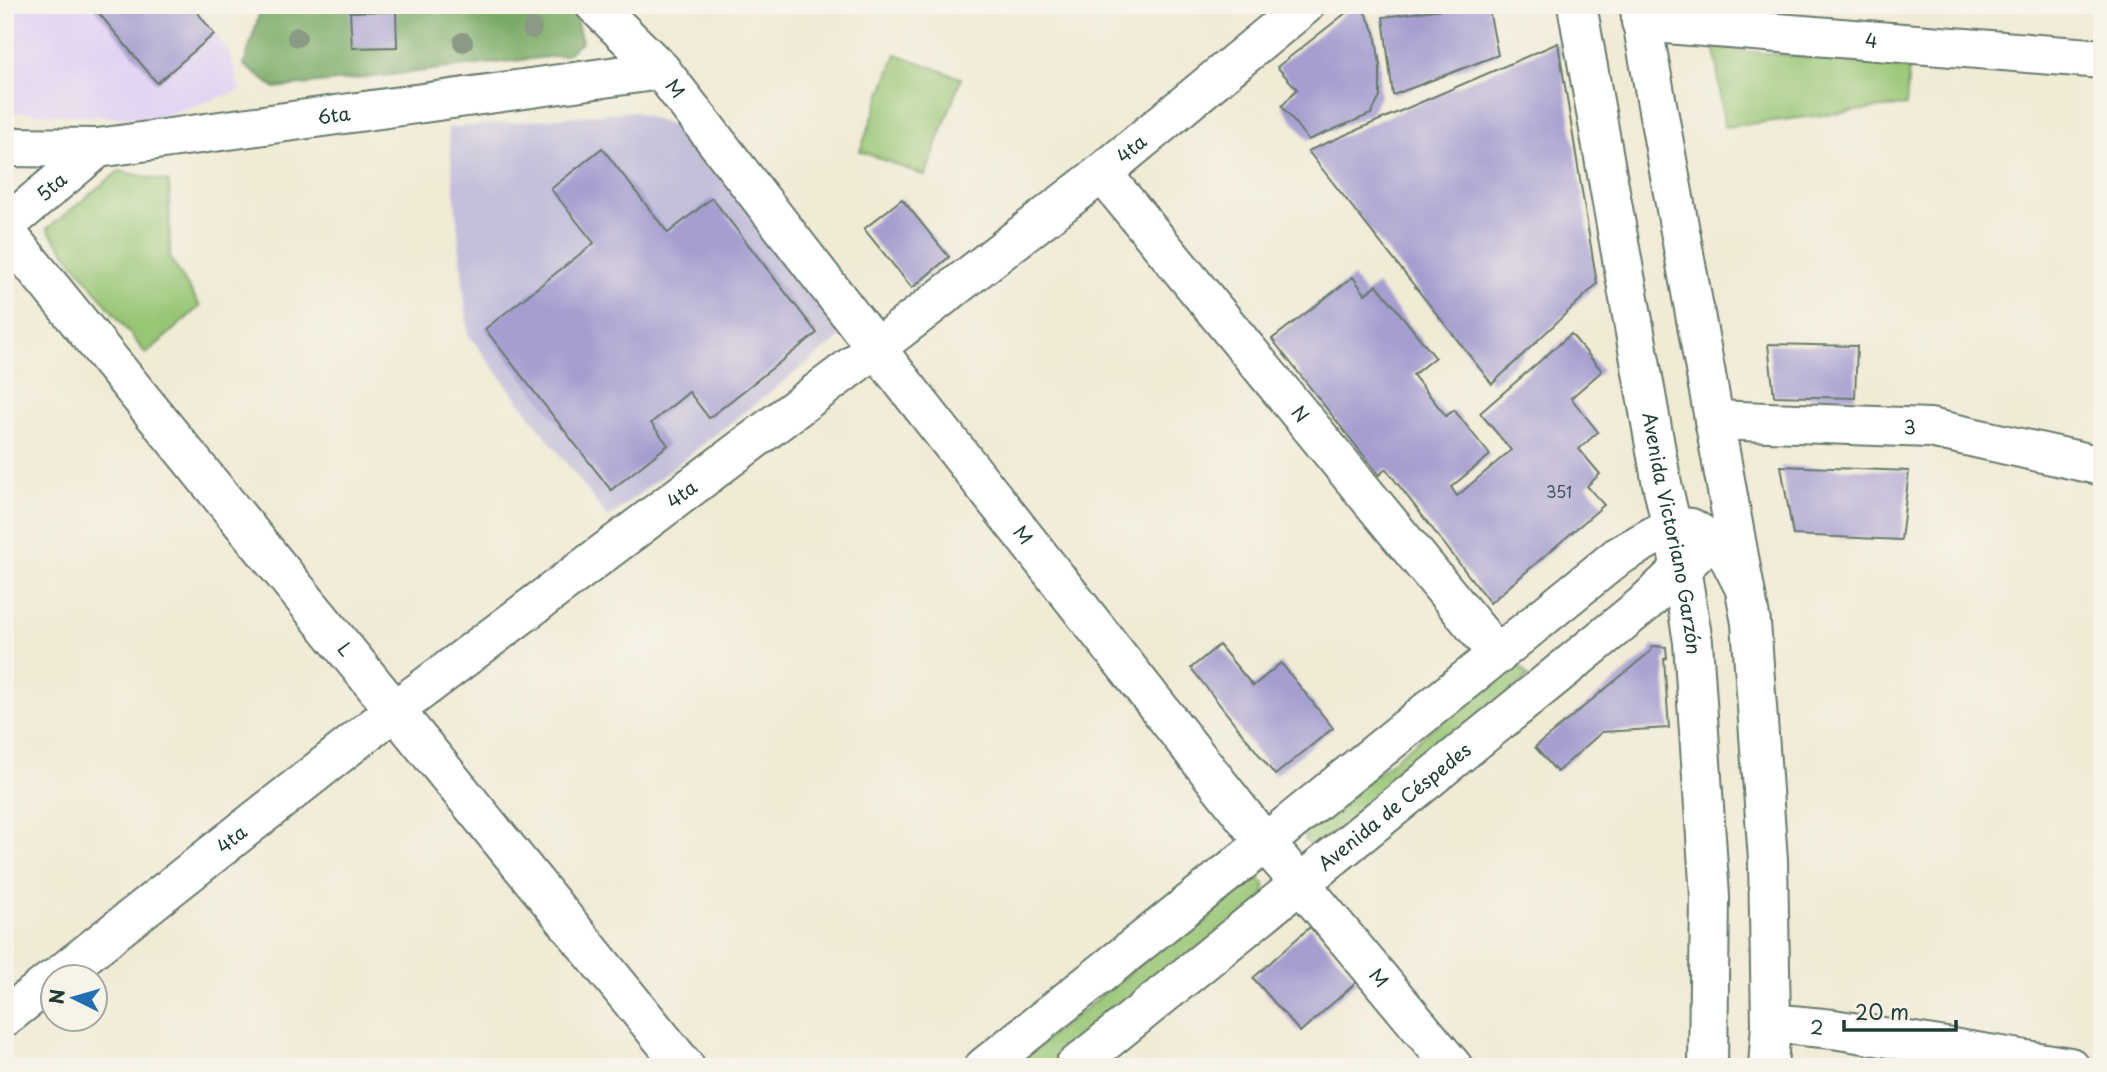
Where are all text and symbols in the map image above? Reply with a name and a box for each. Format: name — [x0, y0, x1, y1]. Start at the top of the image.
street label: 4 — [1864, 25, 1879, 54]
street label: M — [660, 72, 693, 104]
street label: 6ta — [315, 98, 352, 130]
street label: 4ta — [1110, 127, 1152, 169]
street label: 5ta — [30, 165, 72, 207]
street label: N — [1285, 399, 1316, 428]
street label: Avenida Victoriano Garzón — [1636, 410, 1709, 655]
street label: 3 — [1903, 412, 1917, 440]
street label: 4ta — [660, 473, 702, 514]
house number: 351 — [1546, 479, 1572, 503]
street label: M — [1007, 519, 1040, 550]
street label: L — [332, 635, 360, 662]
street label: Avenida de Céspedes — [1311, 735, 1477, 877]
street label: 4ta — [210, 817, 252, 859]
street label: M — [1363, 961, 1396, 993]
north arrow — [38, 964, 108, 1034]
text: N — [41, 988, 71, 1005]
scale bar — [1844, 988, 1956, 1032]
text: 20 m — [1855, 995, 1909, 1027]
street label: 2 — [1809, 1012, 1825, 1041]

